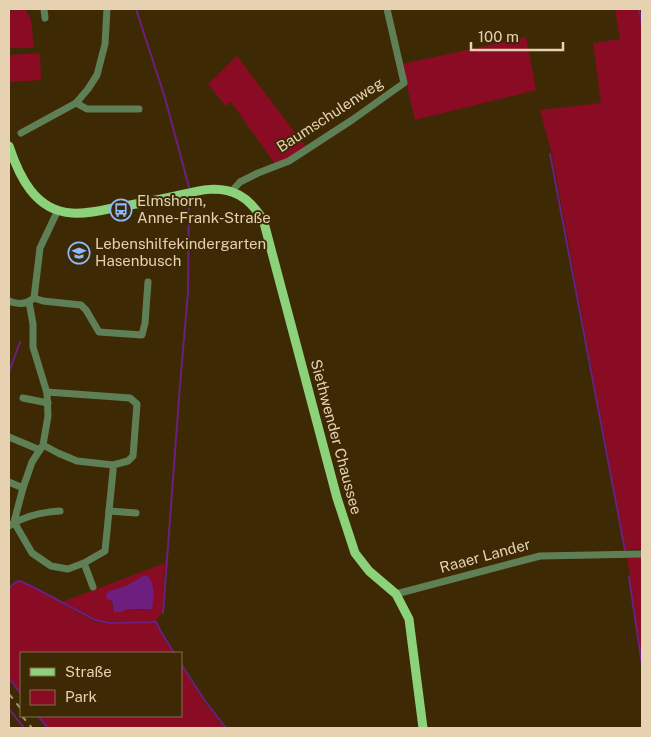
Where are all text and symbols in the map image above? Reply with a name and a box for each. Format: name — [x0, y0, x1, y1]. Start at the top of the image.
scale bar — [471, 20, 564, 52]
text: 100 m — [478, 28, 519, 45]
street label: Baumschulenweg — [273, 74, 386, 155]
place label: Elmshorn, Anne-Frank-Straße — [137, 192, 271, 226]
bus stop icon: Elmshorn, Anne-Frank-Straße — [109, 198, 133, 222]
place label: Lebenshilfekindergarten Hasenbusch — [95, 235, 266, 269]
school or university icon: Lebenshilfekindergarten Hasenbusch — [67, 241, 91, 265]
street label: Siethwender Chaussee — [308, 357, 365, 516]
street label: Raaer Lander — [438, 535, 532, 576]
legend — [20, 652, 182, 717]
text: Straße — [65, 663, 112, 680]
text: Park — [65, 688, 97, 705]

